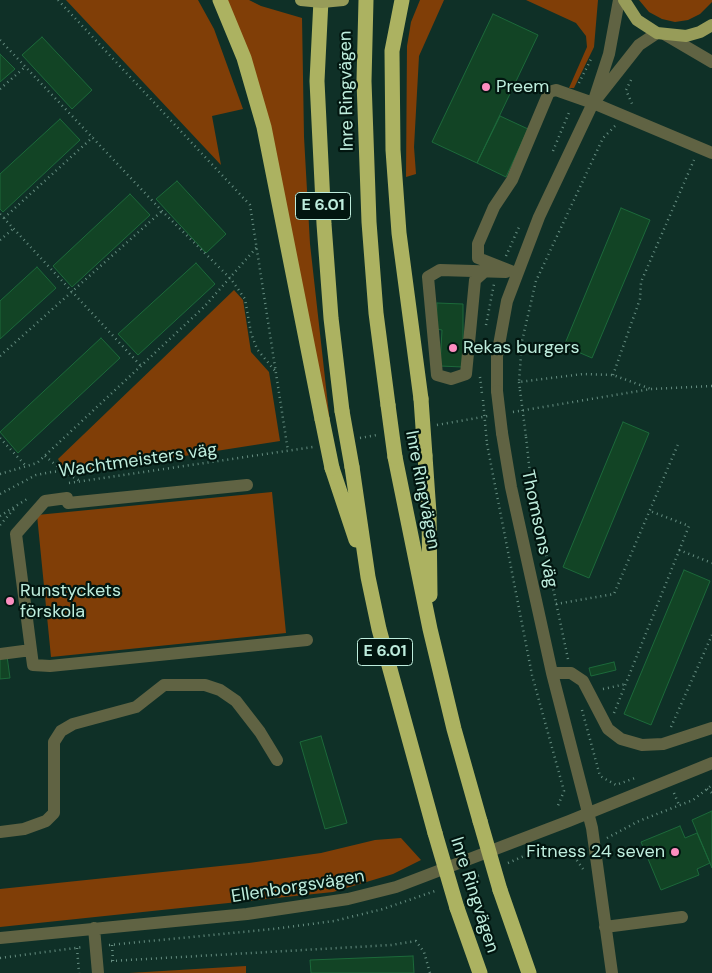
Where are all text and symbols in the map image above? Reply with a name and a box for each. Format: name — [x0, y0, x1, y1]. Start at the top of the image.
street label: Inre Ringvägen — [335, 31, 359, 151]
place label: Preem — [496, 76, 549, 98]
marker: Preem — [480, 81, 492, 93]
road number: E 6.01 — [296, 192, 350, 220]
place label: Rekas burgers — [463, 337, 580, 359]
marker: Rekas burgers — [447, 342, 459, 354]
street label: Inre Ringvägen — [400, 429, 444, 551]
street label: Wachtmeisters väg — [57, 439, 219, 483]
street label: Thomsons väg — [516, 468, 562, 590]
place label: Runstyckets förskola — [20, 580, 121, 622]
marker: Runstyckets förskola — [4, 595, 16, 607]
road number: E 6.01 — [358, 638, 412, 666]
street label: Inre Ringvägen — [445, 834, 503, 956]
place label: Fitness 24 seven — [526, 841, 665, 863]
marker: Fitness 24 seven — [669, 846, 681, 858]
street label: Ellenborgsvägen — [230, 866, 366, 908]

